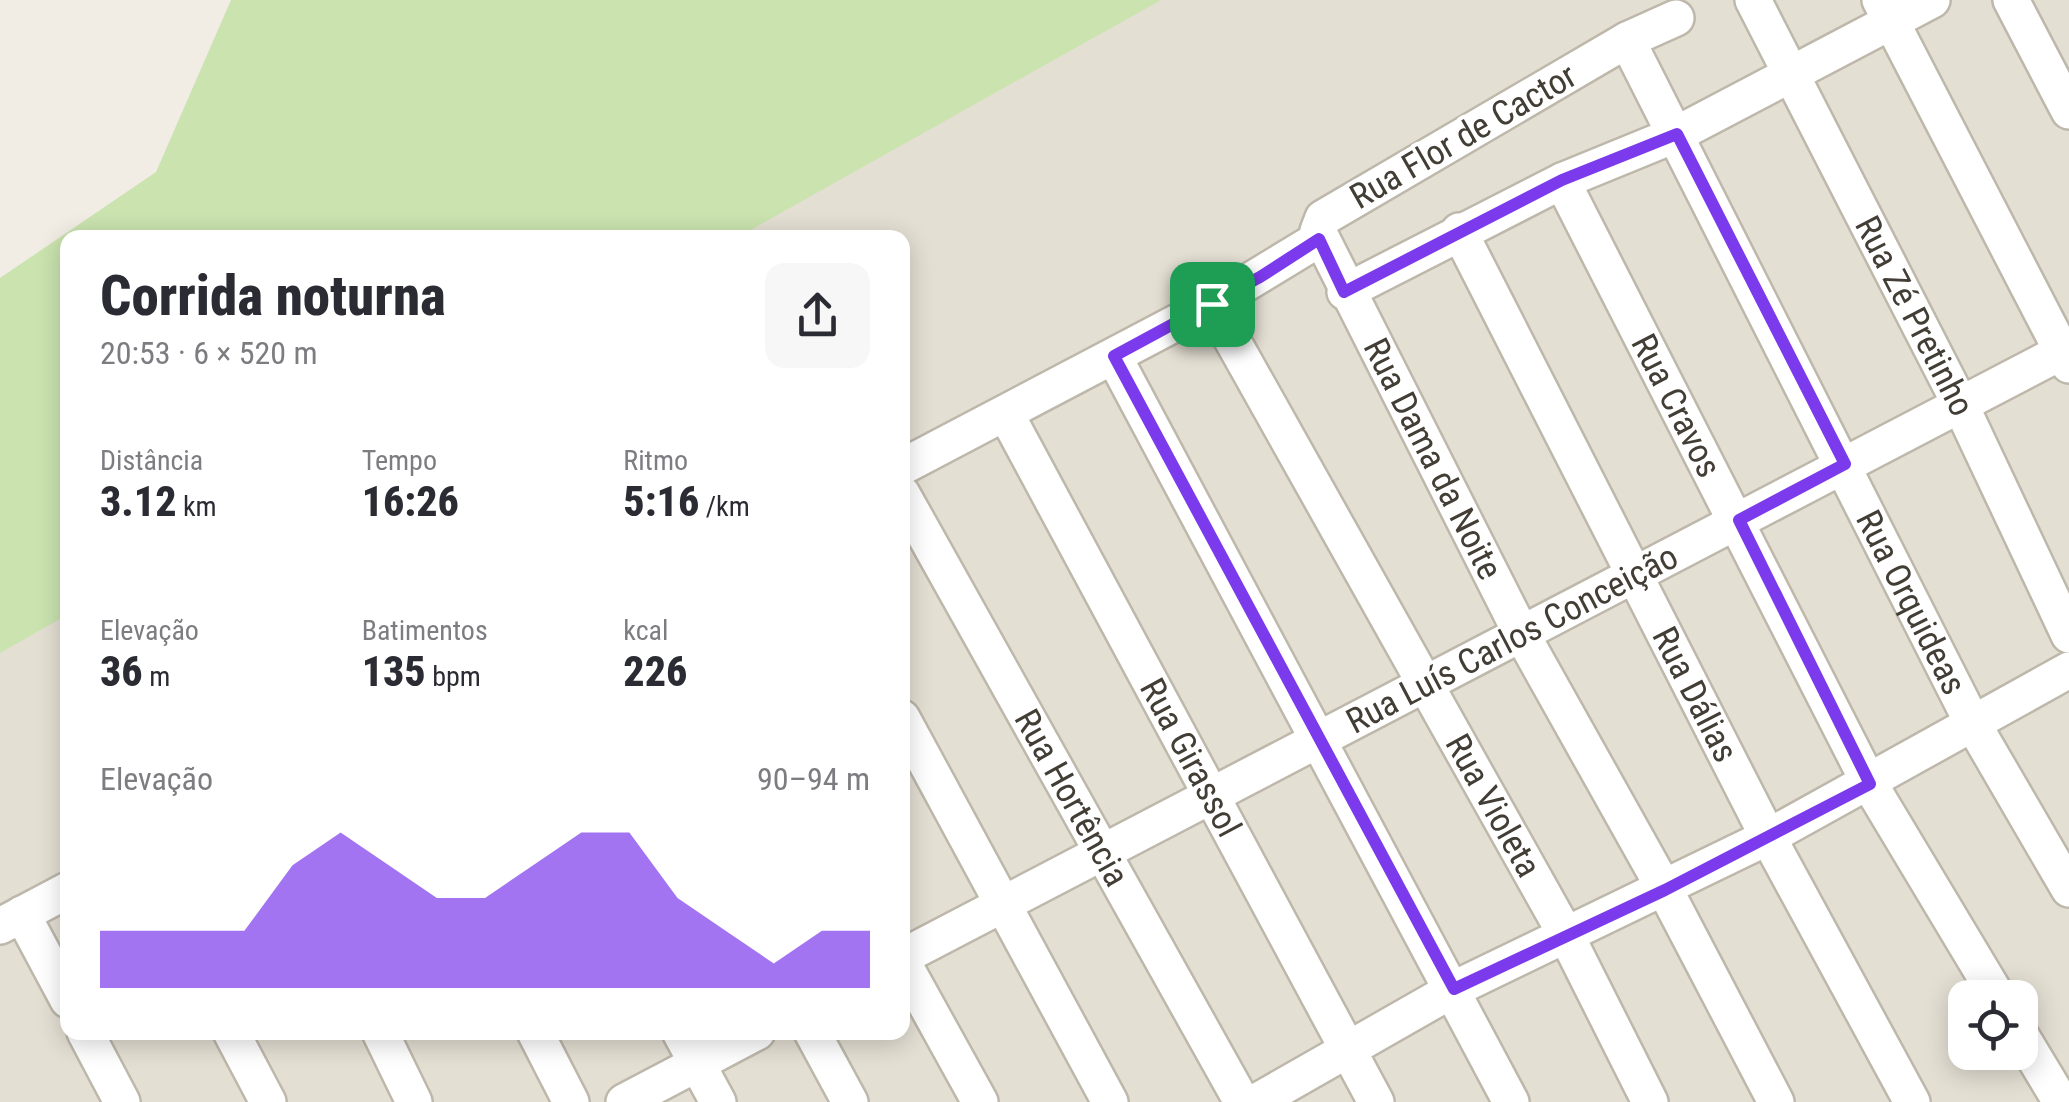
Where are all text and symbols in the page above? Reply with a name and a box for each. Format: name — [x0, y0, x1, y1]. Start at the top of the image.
street label: Rua Flor de Cactor — [1343, 55, 1584, 218]
street label: Rua Zé Pretinho — [1846, 209, 1983, 422]
pin — [1170, 262, 1255, 347]
button: share — [765, 263, 870, 368]
text: Corrida noturna — [100, 264, 446, 328]
icon: arrive — [1185, 277, 1240, 332]
street label: Rua Cravos — [1623, 327, 1729, 484]
street label: Rua Dama da Noite — [1355, 332, 1510, 586]
text: 20:53 · 6 × 520 m — [100, 334, 318, 372]
text: Distância — [100, 444, 203, 477]
text: Tempo — [362, 444, 437, 477]
text: Ritmo — [623, 444, 688, 477]
text: 3.12 — [100, 477, 177, 526]
text: 16:26 — [362, 477, 459, 526]
text: 5:16 — [623, 477, 699, 526]
text: km — [177, 490, 217, 523]
text: /km — [699, 490, 750, 523]
street label: Rua Orquideas — [1847, 504, 1975, 701]
street label: Rua Luís Carlos Conceição — [1340, 536, 1685, 742]
text: Elevação — [100, 614, 199, 647]
text: Batimentos — [362, 614, 488, 647]
text: kcal — [623, 614, 668, 647]
street label: Rua Dálias — [1643, 620, 1746, 769]
text: 36 — [100, 647, 143, 696]
text: 135 — [362, 647, 426, 696]
text: 226 — [623, 647, 687, 696]
text: m — [143, 660, 170, 693]
text: bpm — [426, 660, 481, 693]
street label: Rua Girassol — [1131, 672, 1249, 844]
street label: Rua Hortência — [1006, 703, 1137, 893]
street label: Rua Violeta — [1437, 727, 1549, 884]
text: Elevação — [100, 760, 213, 798]
text: 90–94 m — [757, 760, 870, 798]
map controls — [1948, 980, 2038, 1070]
button: locate — [1948, 980, 2038, 1070]

